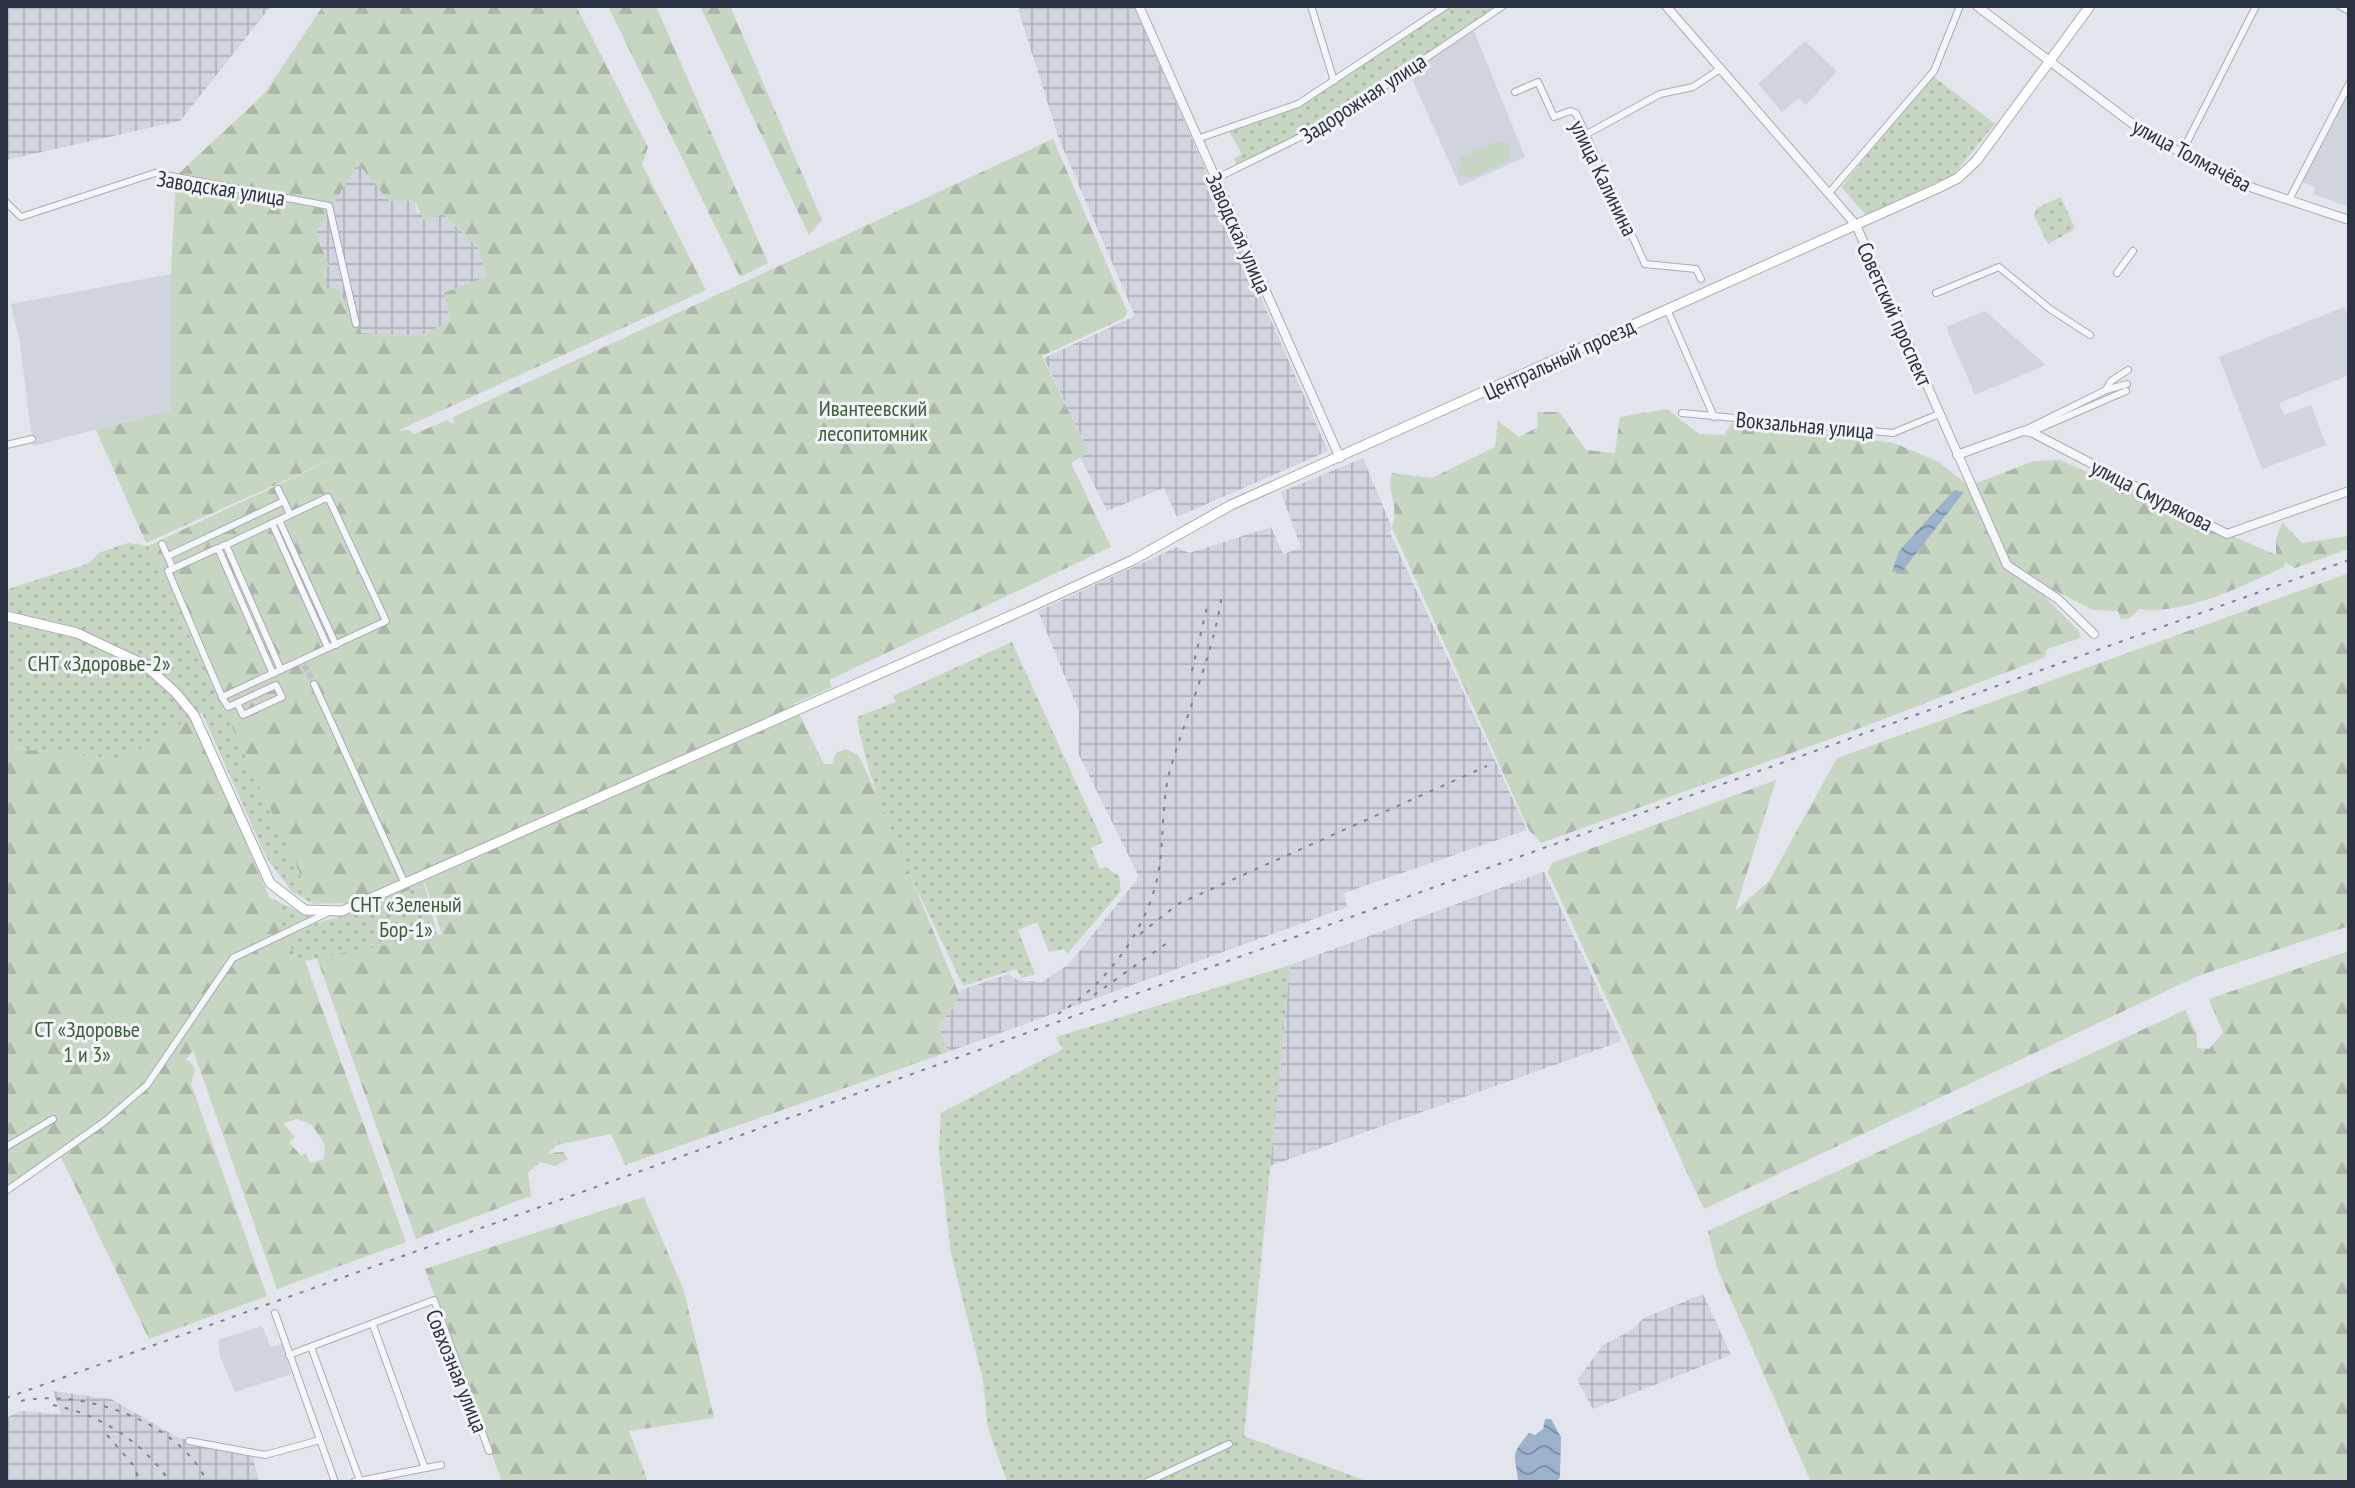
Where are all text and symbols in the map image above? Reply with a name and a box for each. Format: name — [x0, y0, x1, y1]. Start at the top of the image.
street label: Задорожная улица — [1295, 47, 1431, 149]
street label: улица Толмачёва — [2128, 112, 2256, 198]
street label: улица Калинина — [1564, 115, 1644, 241]
street label: Заводская улица — [155, 164, 287, 212]
street label: Заводская улица — [1200, 168, 1278, 298]
street label: Советский проспект — [1851, 238, 1940, 391]
street label: Центральный проезд — [1479, 312, 1639, 406]
park label: Ивантеевский лесопитомник — [817, 394, 928, 447]
street label: Вокзальная улица — [1735, 405, 1875, 445]
street label: улица Смурякова — [2086, 452, 2218, 538]
park label: СНТ «Здоровье-2» — [28, 649, 170, 677]
park label: СНТ «Зеленый Бор-1» — [350, 890, 462, 943]
park label: СТ «Здоровье 1 и 3» — [34, 1015, 140, 1068]
street label: Совхозная улица — [420, 1305, 494, 1437]

